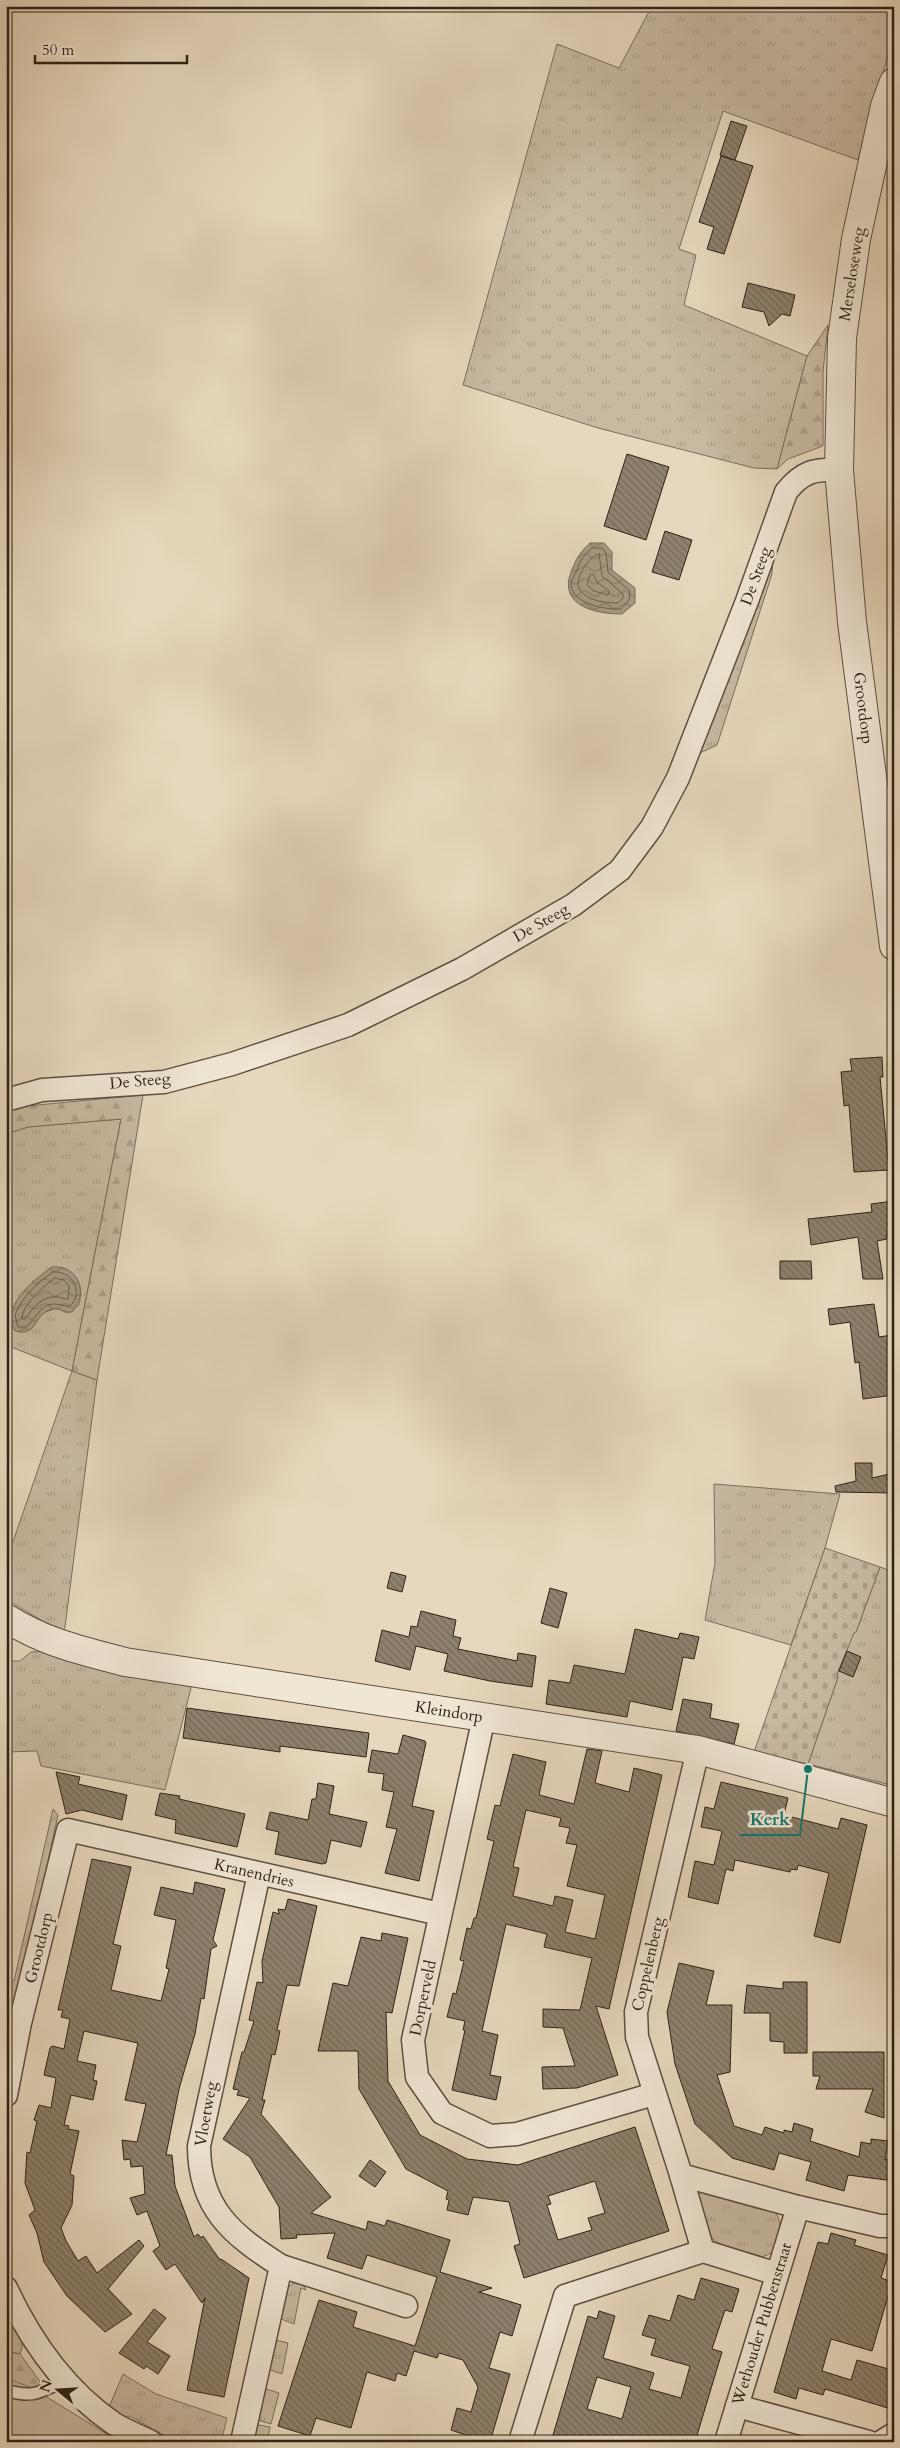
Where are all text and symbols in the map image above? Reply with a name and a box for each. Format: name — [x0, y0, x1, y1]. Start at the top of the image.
scale bar — [35, 32, 188, 64]
text: 50 m — [42, 40, 74, 60]
street label: Merseloseweg — [834, 225, 870, 323]
street label: De Steeg — [735, 543, 777, 608]
street label: Grootdorp — [848, 671, 878, 745]
street label: De Steeg — [509, 898, 573, 948]
street label: De Steeg — [109, 1067, 171, 1095]
street label: Kleindorp — [414, 1696, 484, 1728]
callout: Kerk — [739, 1802, 800, 1835]
text: Kerk — [750, 1807, 791, 1832]
street label: Kranendries — [212, 1853, 296, 1893]
street label: Grootdorp — [20, 1910, 58, 1986]
street label: Coppelenberg — [626, 1915, 670, 2013]
street label: Dorperveld — [404, 1958, 442, 2038]
street label: Vloetweg — [189, 2080, 223, 2148]
street label: Wethouder Pubbenstraat — [726, 2240, 797, 2409]
north arrow — [32, 2366, 82, 2416]
text: N — [35, 2377, 57, 2395]

